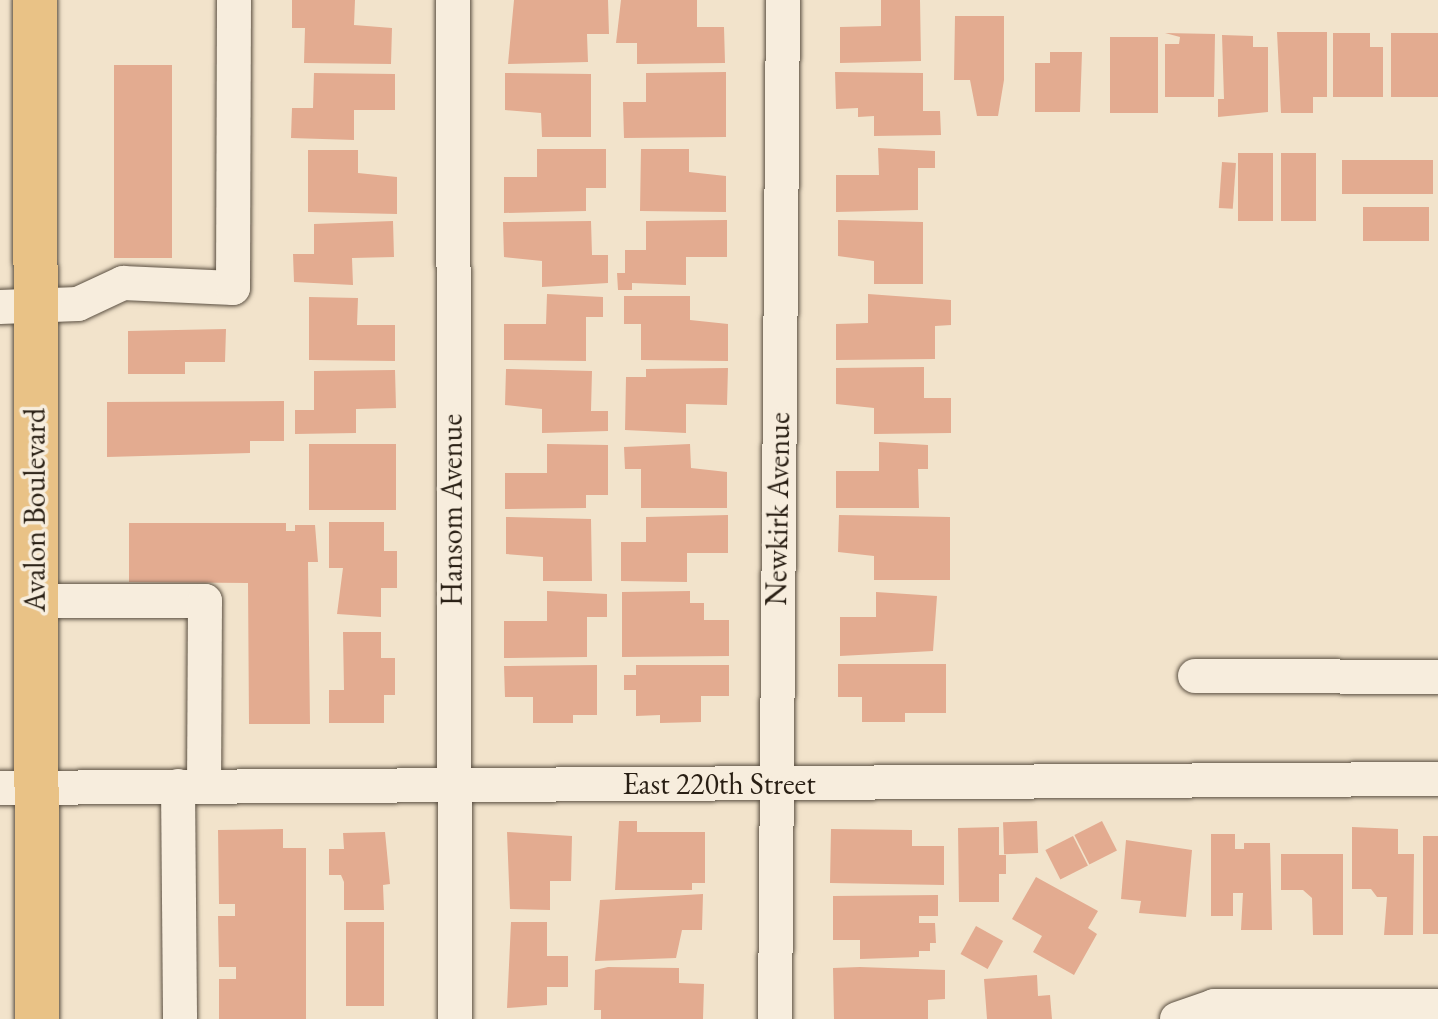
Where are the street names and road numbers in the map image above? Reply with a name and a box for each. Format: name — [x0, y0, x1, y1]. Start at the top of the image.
street label: Avalon Boulevard — [17, 408, 53, 612]
street label: Newkirk Avenue — [758, 412, 798, 606]
street label: Hansom Avenue — [434, 414, 470, 606]
street label: East 220th Street — [622, 766, 816, 802]

